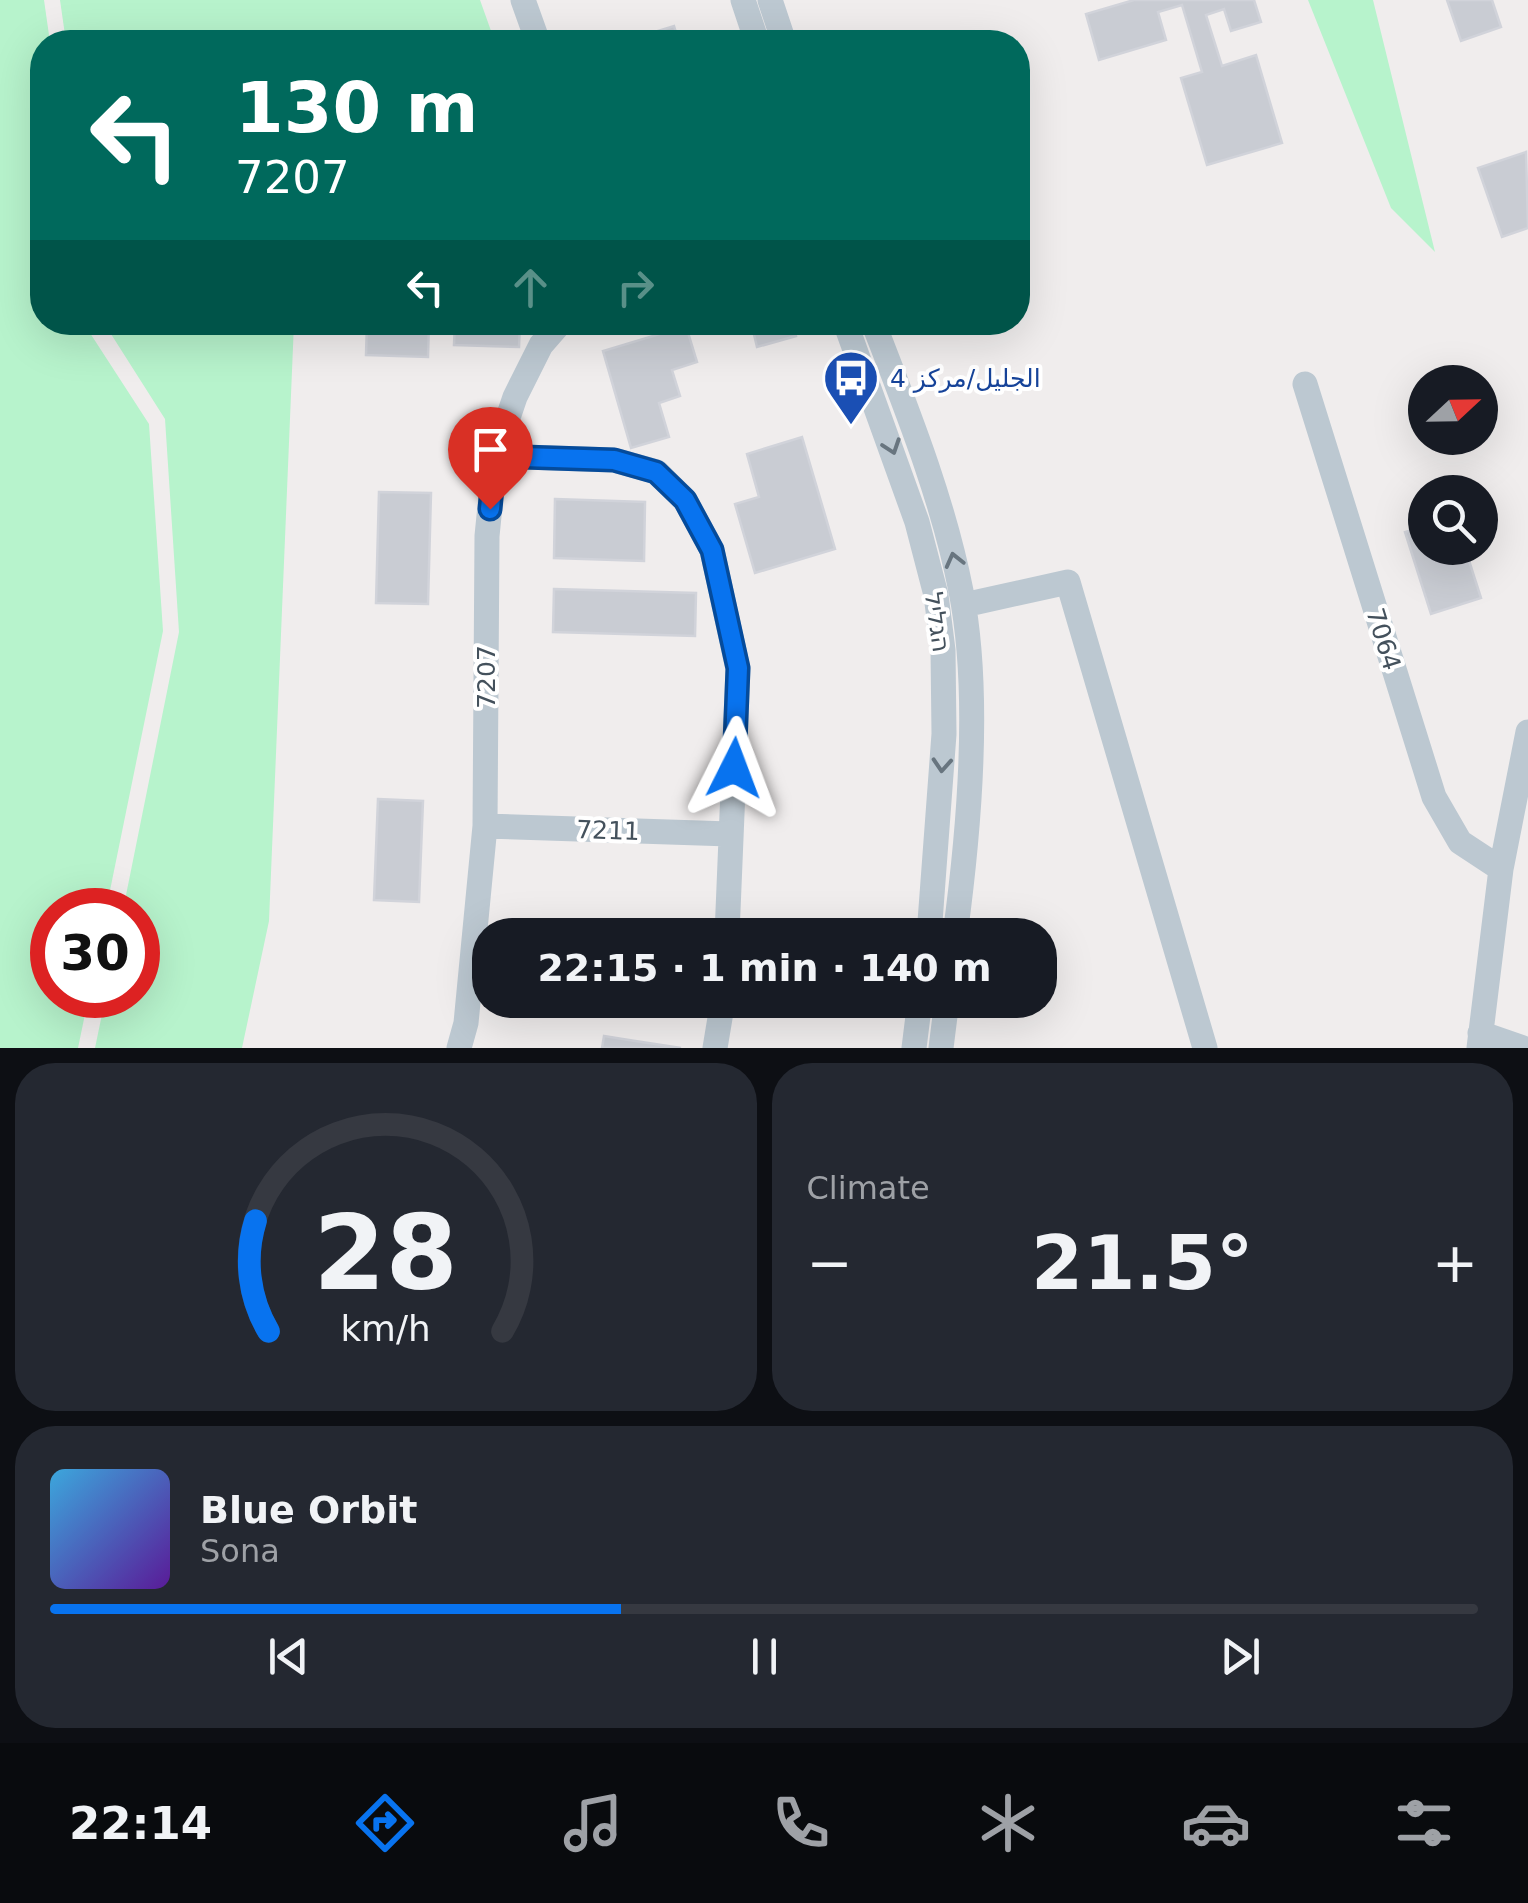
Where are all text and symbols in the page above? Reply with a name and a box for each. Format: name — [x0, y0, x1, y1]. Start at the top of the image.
text: 130 m — [235, 67, 478, 149]
icon: left — [70, 70, 200, 200]
text: 7207 — [235, 151, 350, 204]
icon: left — [398, 260, 453, 315]
icon: ahead — [503, 260, 558, 315]
icon: right — [608, 260, 663, 315]
bus stop icon: الجليل/مركز 4 — [821, 348, 881, 427]
place label: الجليل/مركز 4 — [890, 364, 1041, 393]
north arrow — [1408, 365, 1498, 455]
map controls — [1408, 365, 1498, 565]
pin — [448, 407, 533, 510]
icon: arrive — [463, 422, 518, 477]
one-way arrow — [880, 437, 900, 454]
button: search — [1408, 475, 1498, 565]
one-way arrow — [944, 552, 965, 569]
street label: הגליל — [919, 590, 956, 654]
street label: 7064 — [1360, 604, 1407, 674]
street label: 7207 — [472, 645, 501, 709]
position arrow — [682, 716, 786, 820]
one-way arrow — [932, 757, 953, 773]
street label: 7211 — [576, 815, 640, 846]
speed limit sign: 30 — [30, 888, 160, 1018]
text: 22:15 · 1 min · 140 m — [537, 946, 992, 990]
text: Climate — [807, 1169, 930, 1207]
text: 28 — [313, 1192, 458, 1314]
text: 21.5° — [1031, 1219, 1254, 1307]
text: − — [807, 1231, 853, 1295]
text: + — [1432, 1231, 1478, 1295]
text: km/h — [341, 1308, 431, 1349]
text: Blue Orbit — [200, 1488, 417, 1532]
text: Sona — [200, 1532, 280, 1570]
icon: previous — [261, 1629, 316, 1684]
icon: pause — [737, 1629, 792, 1684]
icon: next — [1213, 1629, 1268, 1684]
icon: directions — [350, 1788, 420, 1858]
icon: music — [558, 1788, 628, 1858]
icon: phone — [766, 1788, 836, 1858]
icon: climate — [973, 1788, 1043, 1858]
icon: car — [1181, 1788, 1251, 1858]
icon: filters — [1389, 1788, 1459, 1858]
text: 22:14 — [69, 1797, 212, 1850]

